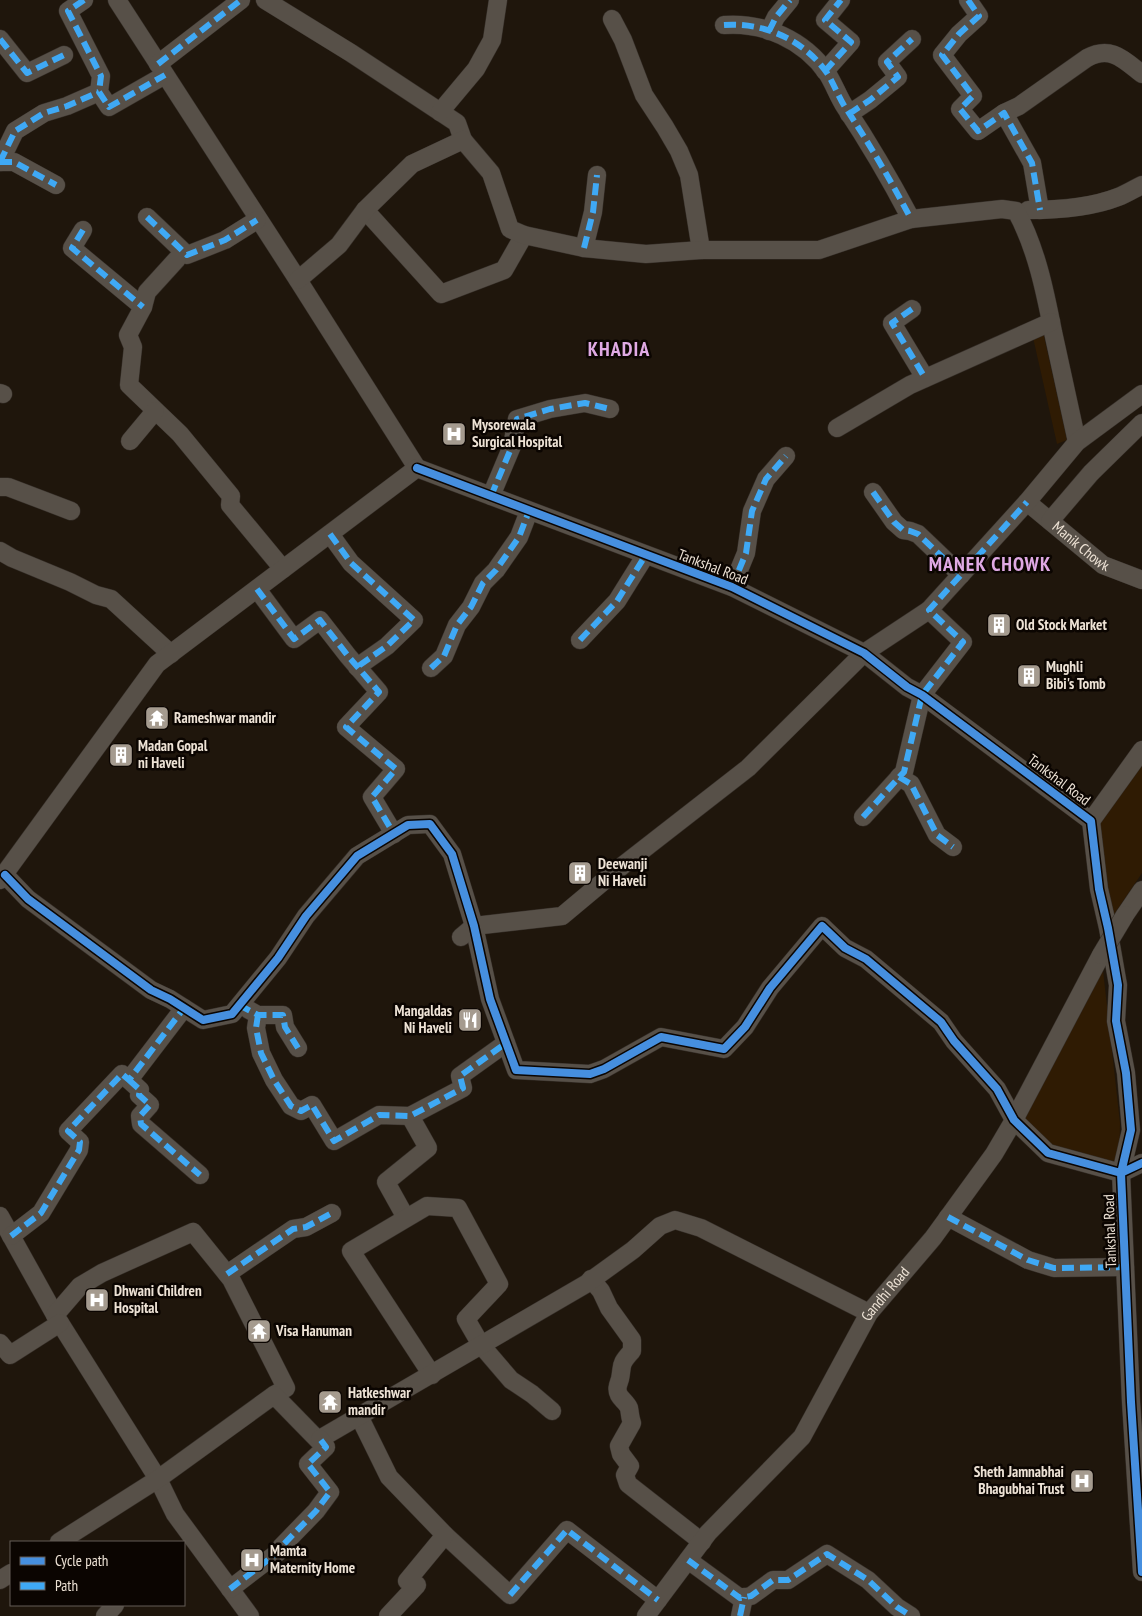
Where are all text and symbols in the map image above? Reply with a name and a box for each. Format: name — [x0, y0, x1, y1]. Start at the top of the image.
district label: KHADIA — [588, 336, 650, 362]
place label: Mysorewala Surgical Hospital — [472, 415, 562, 451]
hospital icon: Mysorewala Surgical Hospital — [441, 421, 467, 447]
street label: Manik Chowk — [1049, 517, 1112, 575]
street label: Tankshal Road — [675, 544, 751, 589]
district label: MANEK CHOWK — [929, 551, 1051, 577]
building icon: Old Stock Market — [986, 612, 1012, 638]
place label: Old Stock Market — [1016, 615, 1107, 634]
place label: Mughli Bibi's Tomb — [1046, 657, 1106, 693]
building icon: Mughli Bibi's Tomb — [1016, 663, 1042, 689]
temple icon: Rameshwar mandir — [144, 705, 170, 731]
place label: Rameshwar mandir — [174, 708, 277, 727]
place label: Madan Gopal ni Haveli — [138, 736, 208, 772]
building icon: Madan Gopal ni Haveli — [108, 742, 134, 768]
street label: Tankshal Road — [1024, 750, 1094, 809]
place label: Deewanji Ni Haveli — [598, 854, 648, 890]
building icon: Deewanji Ni Haveli — [567, 860, 593, 886]
place label: Mangaldas Ni Haveli — [395, 1001, 452, 1037]
restaurant icon: Mangaldas Ni Haveli — [457, 1007, 483, 1033]
street label: Tankshal Road — [1099, 1194, 1120, 1268]
street label: Gandhi Road — [857, 1263, 913, 1324]
place label: Dhwani Children Hospital — [114, 1281, 202, 1317]
hospital icon: Dhwani Children Hospital — [84, 1287, 110, 1313]
temple icon: Visa Hanuman — [246, 1318, 272, 1344]
place label: Visa Hanuman — [275, 1321, 352, 1340]
place label: Hatkeshwar mandir — [348, 1383, 411, 1419]
temple icon: Hatkeshwar mandir — [317, 1389, 343, 1415]
place label: Sheth Jamnabhai Bhagubhai Trust — [974, 1462, 1065, 1498]
hospital icon: Sheth Jamnabhai Bhagubhai Trust — [1069, 1468, 1095, 1494]
legend — [10, 1541, 185, 1606]
place label: Mamta Maternity Home — [270, 1541, 355, 1577]
hospital icon: Mamta Maternity Home — [239, 1547, 265, 1573]
text: Cycle path — [55, 1551, 108, 1570]
text: Path — [55, 1576, 78, 1595]

